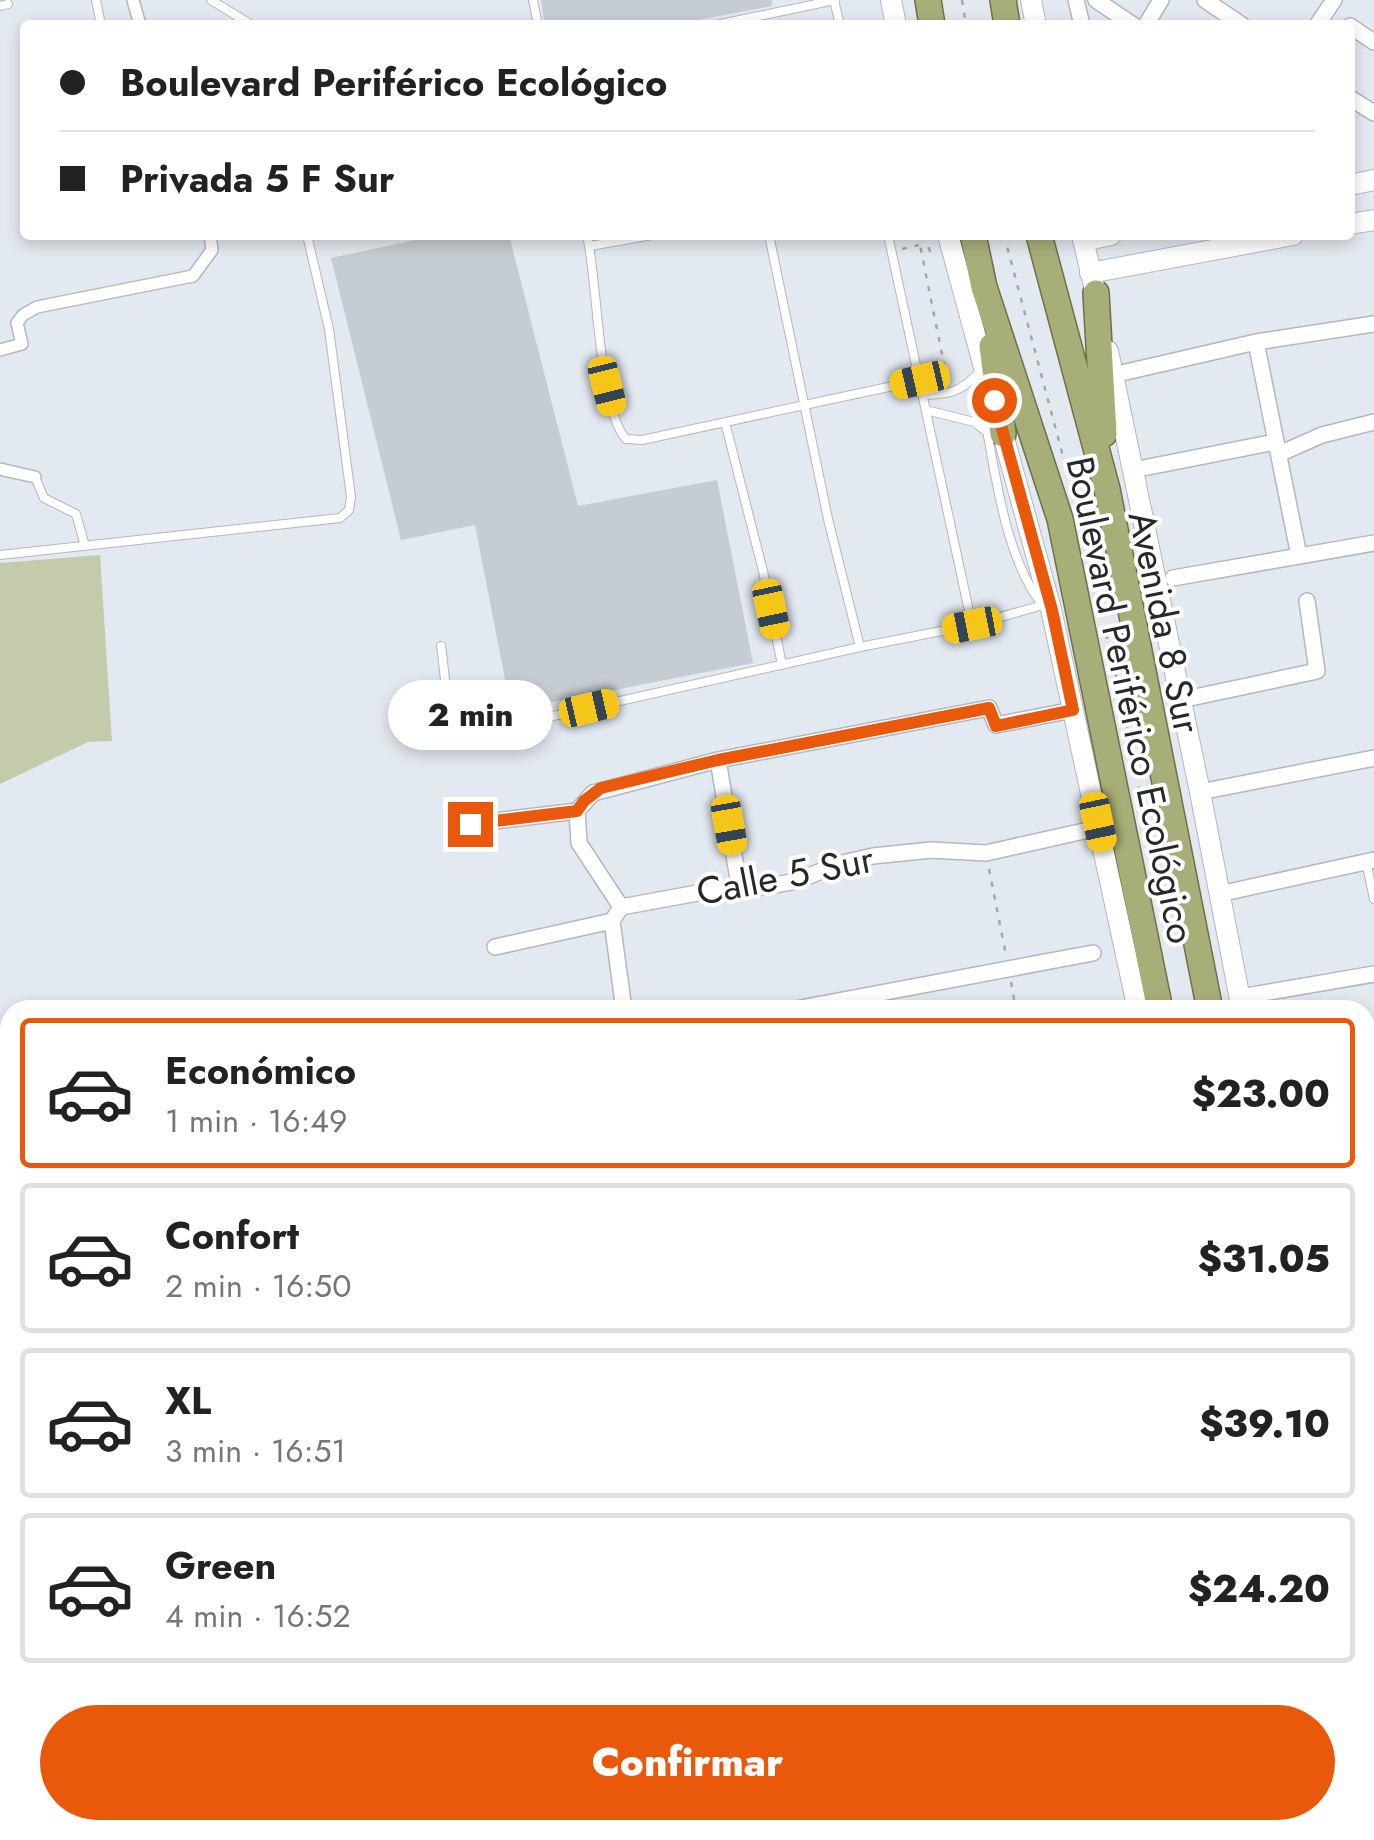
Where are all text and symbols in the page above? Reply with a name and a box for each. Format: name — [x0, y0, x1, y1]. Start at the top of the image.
text: Boulevard Periférico Ecológico — [120, 55, 668, 110]
text: Privada 5 F Sur — [120, 151, 394, 206]
car — [585, 353, 629, 419]
car — [887, 359, 953, 401]
route start — [972, 378, 1017, 423]
street label: Boulevard Periférico Ecológico — [1053, 452, 1209, 948]
street label: Avenida 8 Sur — [1115, 506, 1215, 738]
car — [750, 577, 792, 641]
car — [940, 605, 1004, 645]
callout: 2 min — [388, 679, 552, 749]
car — [556, 687, 622, 729]
text: 2 min — [428, 692, 513, 738]
car — [1077, 790, 1119, 854]
car — [709, 793, 749, 857]
route end — [448, 802, 493, 847]
street label: Calle 5 Sur — [692, 831, 878, 919]
text: Económico — [165, 1043, 356, 1098]
icon: car — [45, 1048, 135, 1138]
text: $23.00 — [1192, 1066, 1330, 1121]
text: 1 min · 16:49 — [165, 1098, 347, 1144]
text: Confort — [165, 1208, 299, 1263]
icon: car — [45, 1213, 135, 1303]
text: $31.05 — [1198, 1231, 1330, 1286]
text: 2 min · 16:50 — [165, 1263, 351, 1309]
text: XL — [165, 1373, 211, 1428]
icon: car — [45, 1378, 135, 1468]
text: $39.10 — [1199, 1396, 1330, 1451]
text: 3 min · 16:51 — [165, 1428, 346, 1474]
text: Green — [165, 1538, 276, 1593]
icon: car — [45, 1543, 135, 1633]
text: $24.20 — [1188, 1561, 1330, 1616]
text: 4 min · 16:52 — [165, 1593, 351, 1639]
button: Confirmar — [40, 1705, 1335, 1820]

